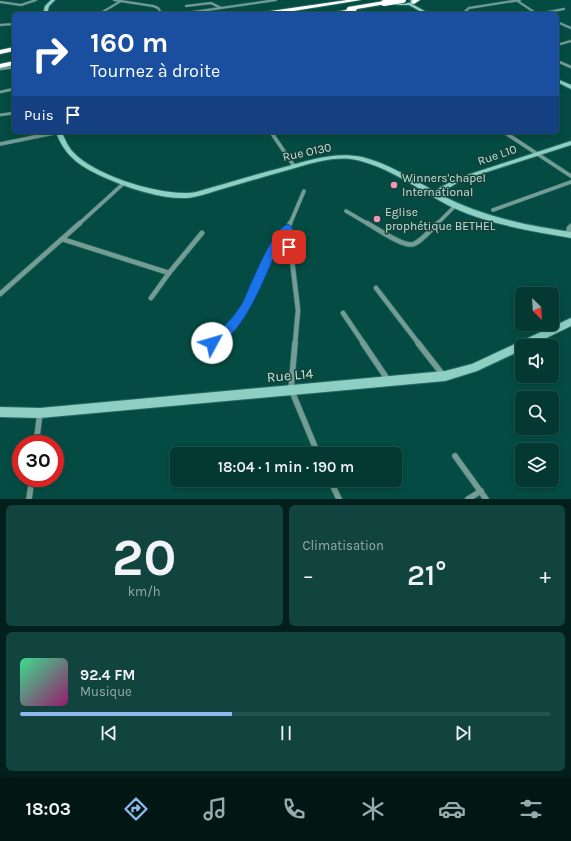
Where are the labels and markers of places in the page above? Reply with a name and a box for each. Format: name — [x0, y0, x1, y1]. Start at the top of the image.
place label: Winners'chapel International — [402, 171, 486, 199]
marker: Winners'chapel International — [389, 180, 399, 190]
place label: Eglise prophétique BETHEL — [385, 205, 496, 233]
marker: Eglise prophétique BETHEL — [372, 214, 382, 224]
pin — [272, 230, 306, 264]

